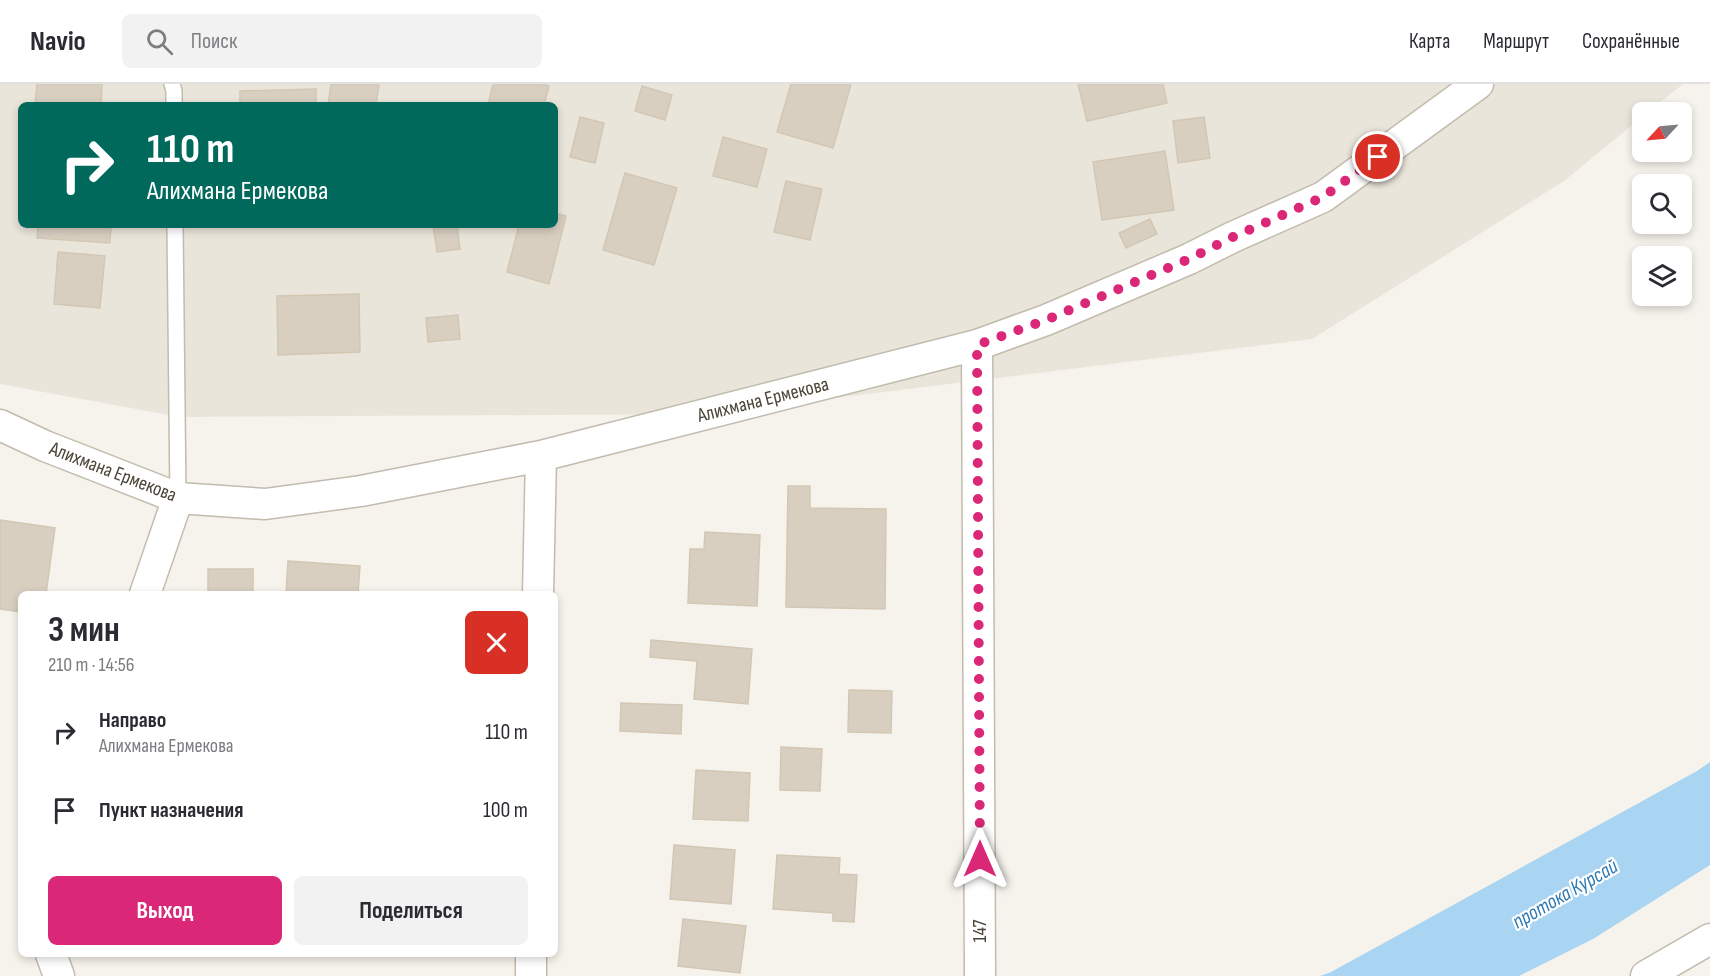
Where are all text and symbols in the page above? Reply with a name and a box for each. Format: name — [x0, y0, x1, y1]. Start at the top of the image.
search box — [122, 14, 542, 68]
text: Navio — [30, 25, 86, 58]
icon: search — [143, 25, 176, 58]
text: Поиск — [191, 28, 237, 55]
text: Карта — [1409, 29, 1450, 54]
text: Маршрут — [1483, 29, 1549, 54]
text: Сохранённые — [1582, 29, 1680, 54]
north arrow — [1632, 102, 1692, 162]
map controls — [1632, 102, 1692, 306]
text: 110 m — [147, 124, 234, 175]
icon: right — [48, 126, 126, 204]
pin — [1352, 131, 1403, 182]
icon: arrive — [1361, 140, 1394, 173]
button: search — [1632, 174, 1692, 234]
text: Алихмана Ермекова — [147, 175, 328, 207]
button: layers — [1632, 246, 1692, 306]
street label: Алихмана Ермекова — [694, 372, 831, 428]
street label: Алихмана Ермекова — [45, 436, 180, 507]
text: 3 мин — [48, 609, 120, 652]
button: close — [465, 611, 528, 674]
text: 210 m · 14:56 — [48, 653, 135, 677]
text: Направо — [99, 707, 166, 734]
icon: right — [48, 716, 81, 749]
text: 110 m — [485, 719, 528, 746]
text: Алихмана Ермекова — [99, 734, 233, 758]
icon: arrive — [48, 794, 81, 827]
text: Пункт назначения — [99, 797, 243, 824]
text: 100 m — [483, 797, 528, 824]
position arrow — [948, 827, 1012, 891]
water label: протока Курсай — [1508, 854, 1623, 934]
button: Выход — [48, 876, 282, 945]
button: Поделиться — [294, 876, 528, 945]
street label: 147 — [968, 919, 992, 943]

